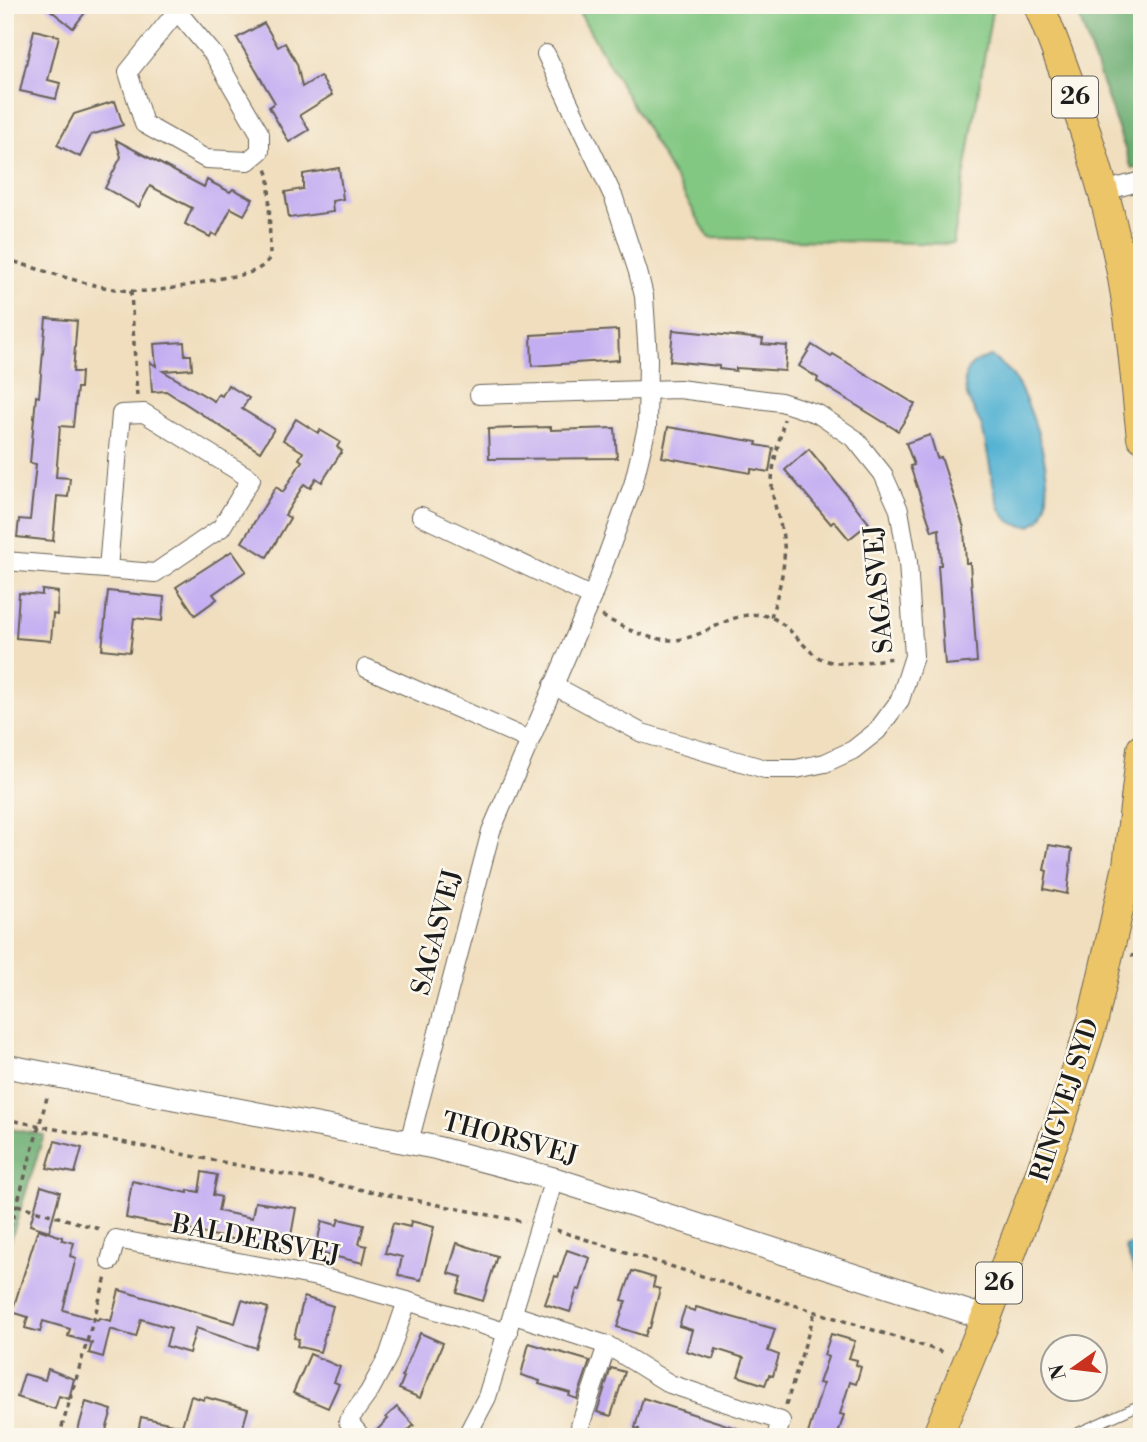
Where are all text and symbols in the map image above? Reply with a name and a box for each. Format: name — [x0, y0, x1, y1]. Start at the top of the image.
road number: 26 — [1052, 76, 1098, 118]
street label: SAGASVEJ — [857, 523, 901, 655]
street label: SAGASVEJ — [405, 865, 469, 999]
street label: RINGVEJ SYD — [1024, 1014, 1106, 1186]
street label: THORSVEJ — [438, 1105, 582, 1173]
street label: BALDERSVEJ — [168, 1208, 343, 1272]
road number: 26 — [976, 1262, 1022, 1303]
north arrow — [1038, 1334, 1108, 1404]
text: N — [1045, 1362, 1072, 1382]

